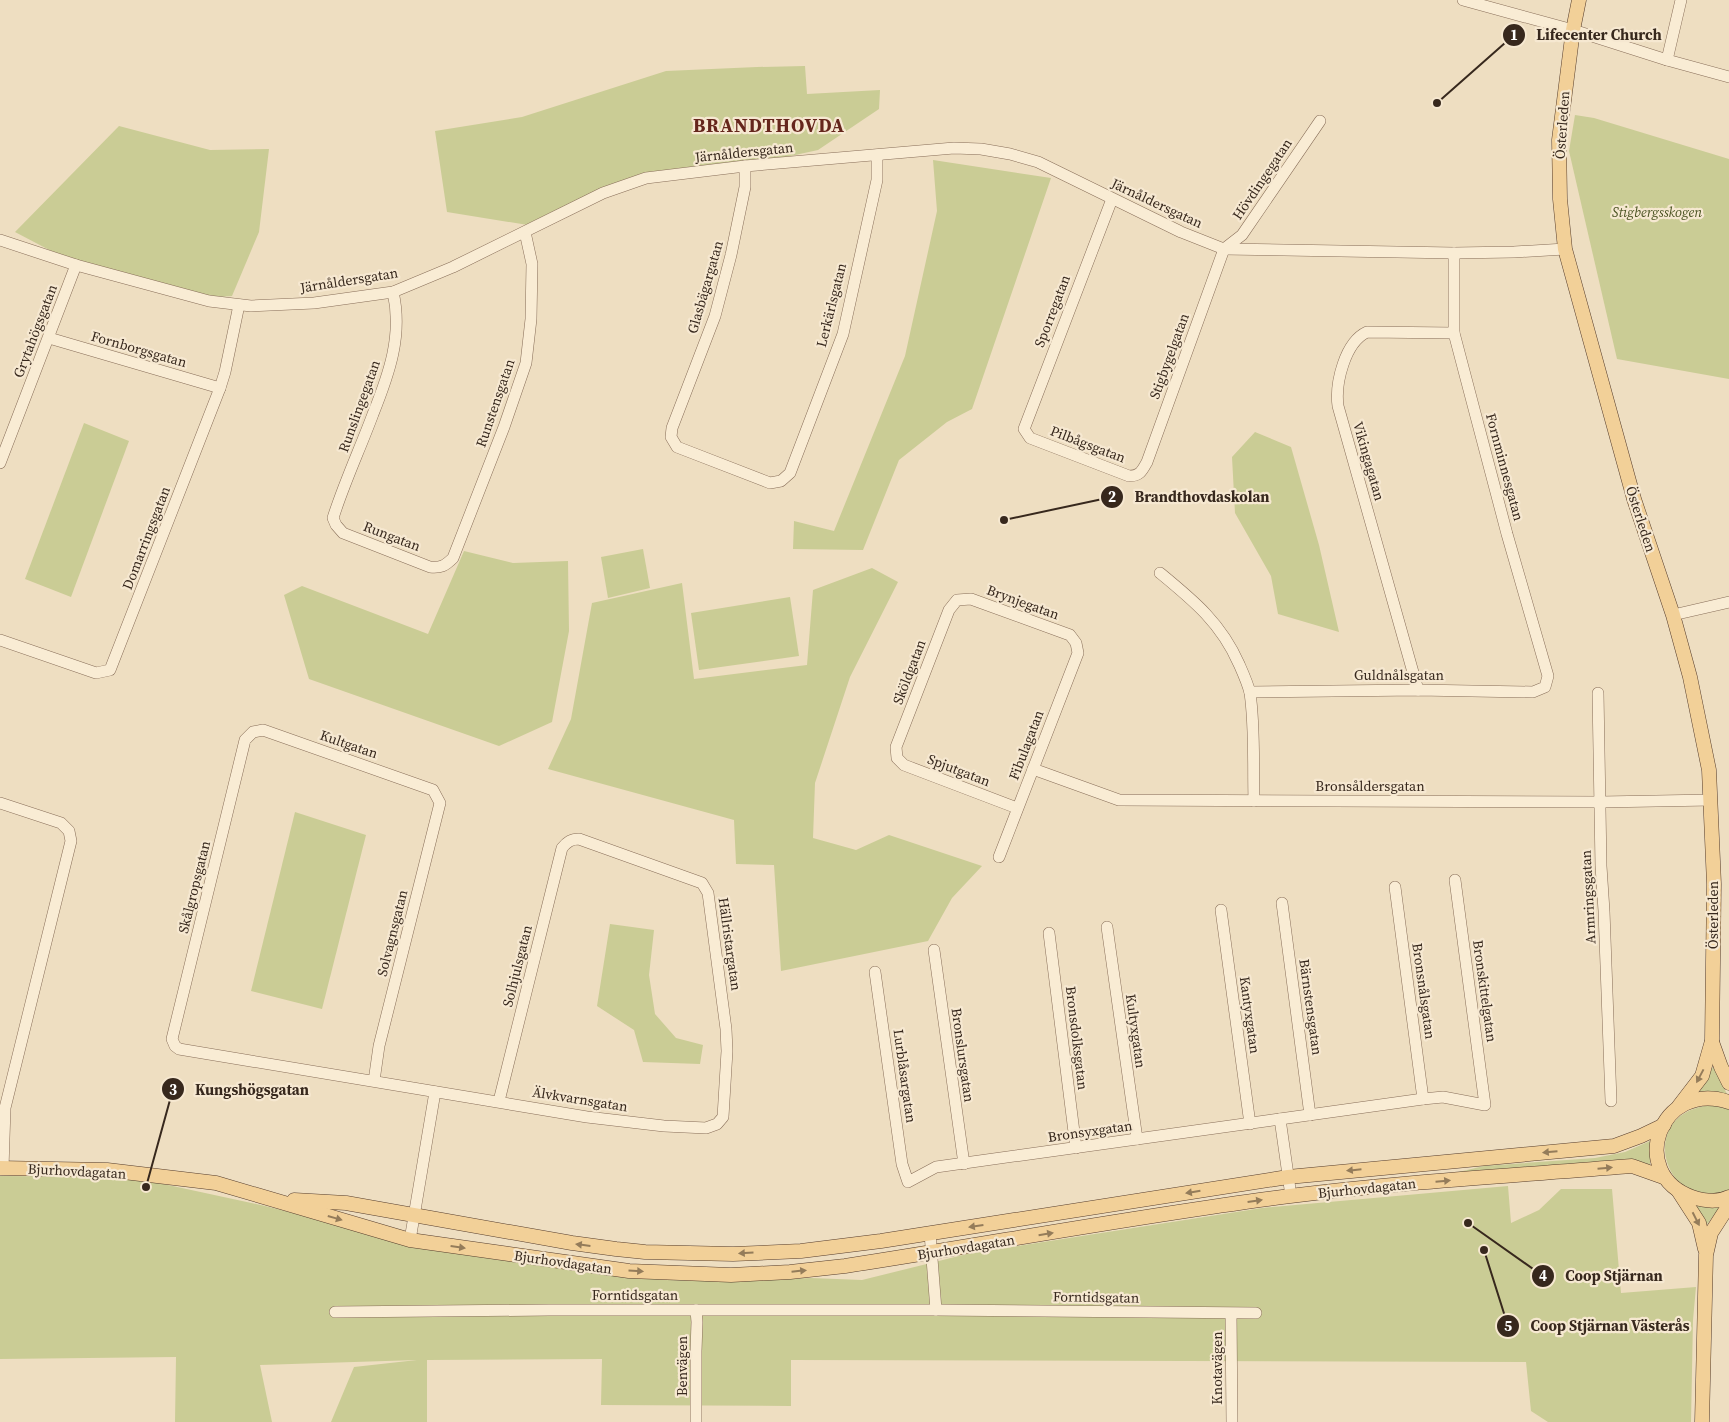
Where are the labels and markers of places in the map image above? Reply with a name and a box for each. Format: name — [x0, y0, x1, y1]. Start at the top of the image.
callout: Lifecenter Church — [1501, 20, 1671, 50]
callout: Brandthovdaskolan — [1099, 482, 1279, 512]
callout: Kungshögsgatan — [160, 1074, 319, 1104]
callout: Coop Stjärnan — [1530, 1261, 1673, 1291]
callout: Coop Stjärnan Västerås — [1496, 1311, 1700, 1341]

